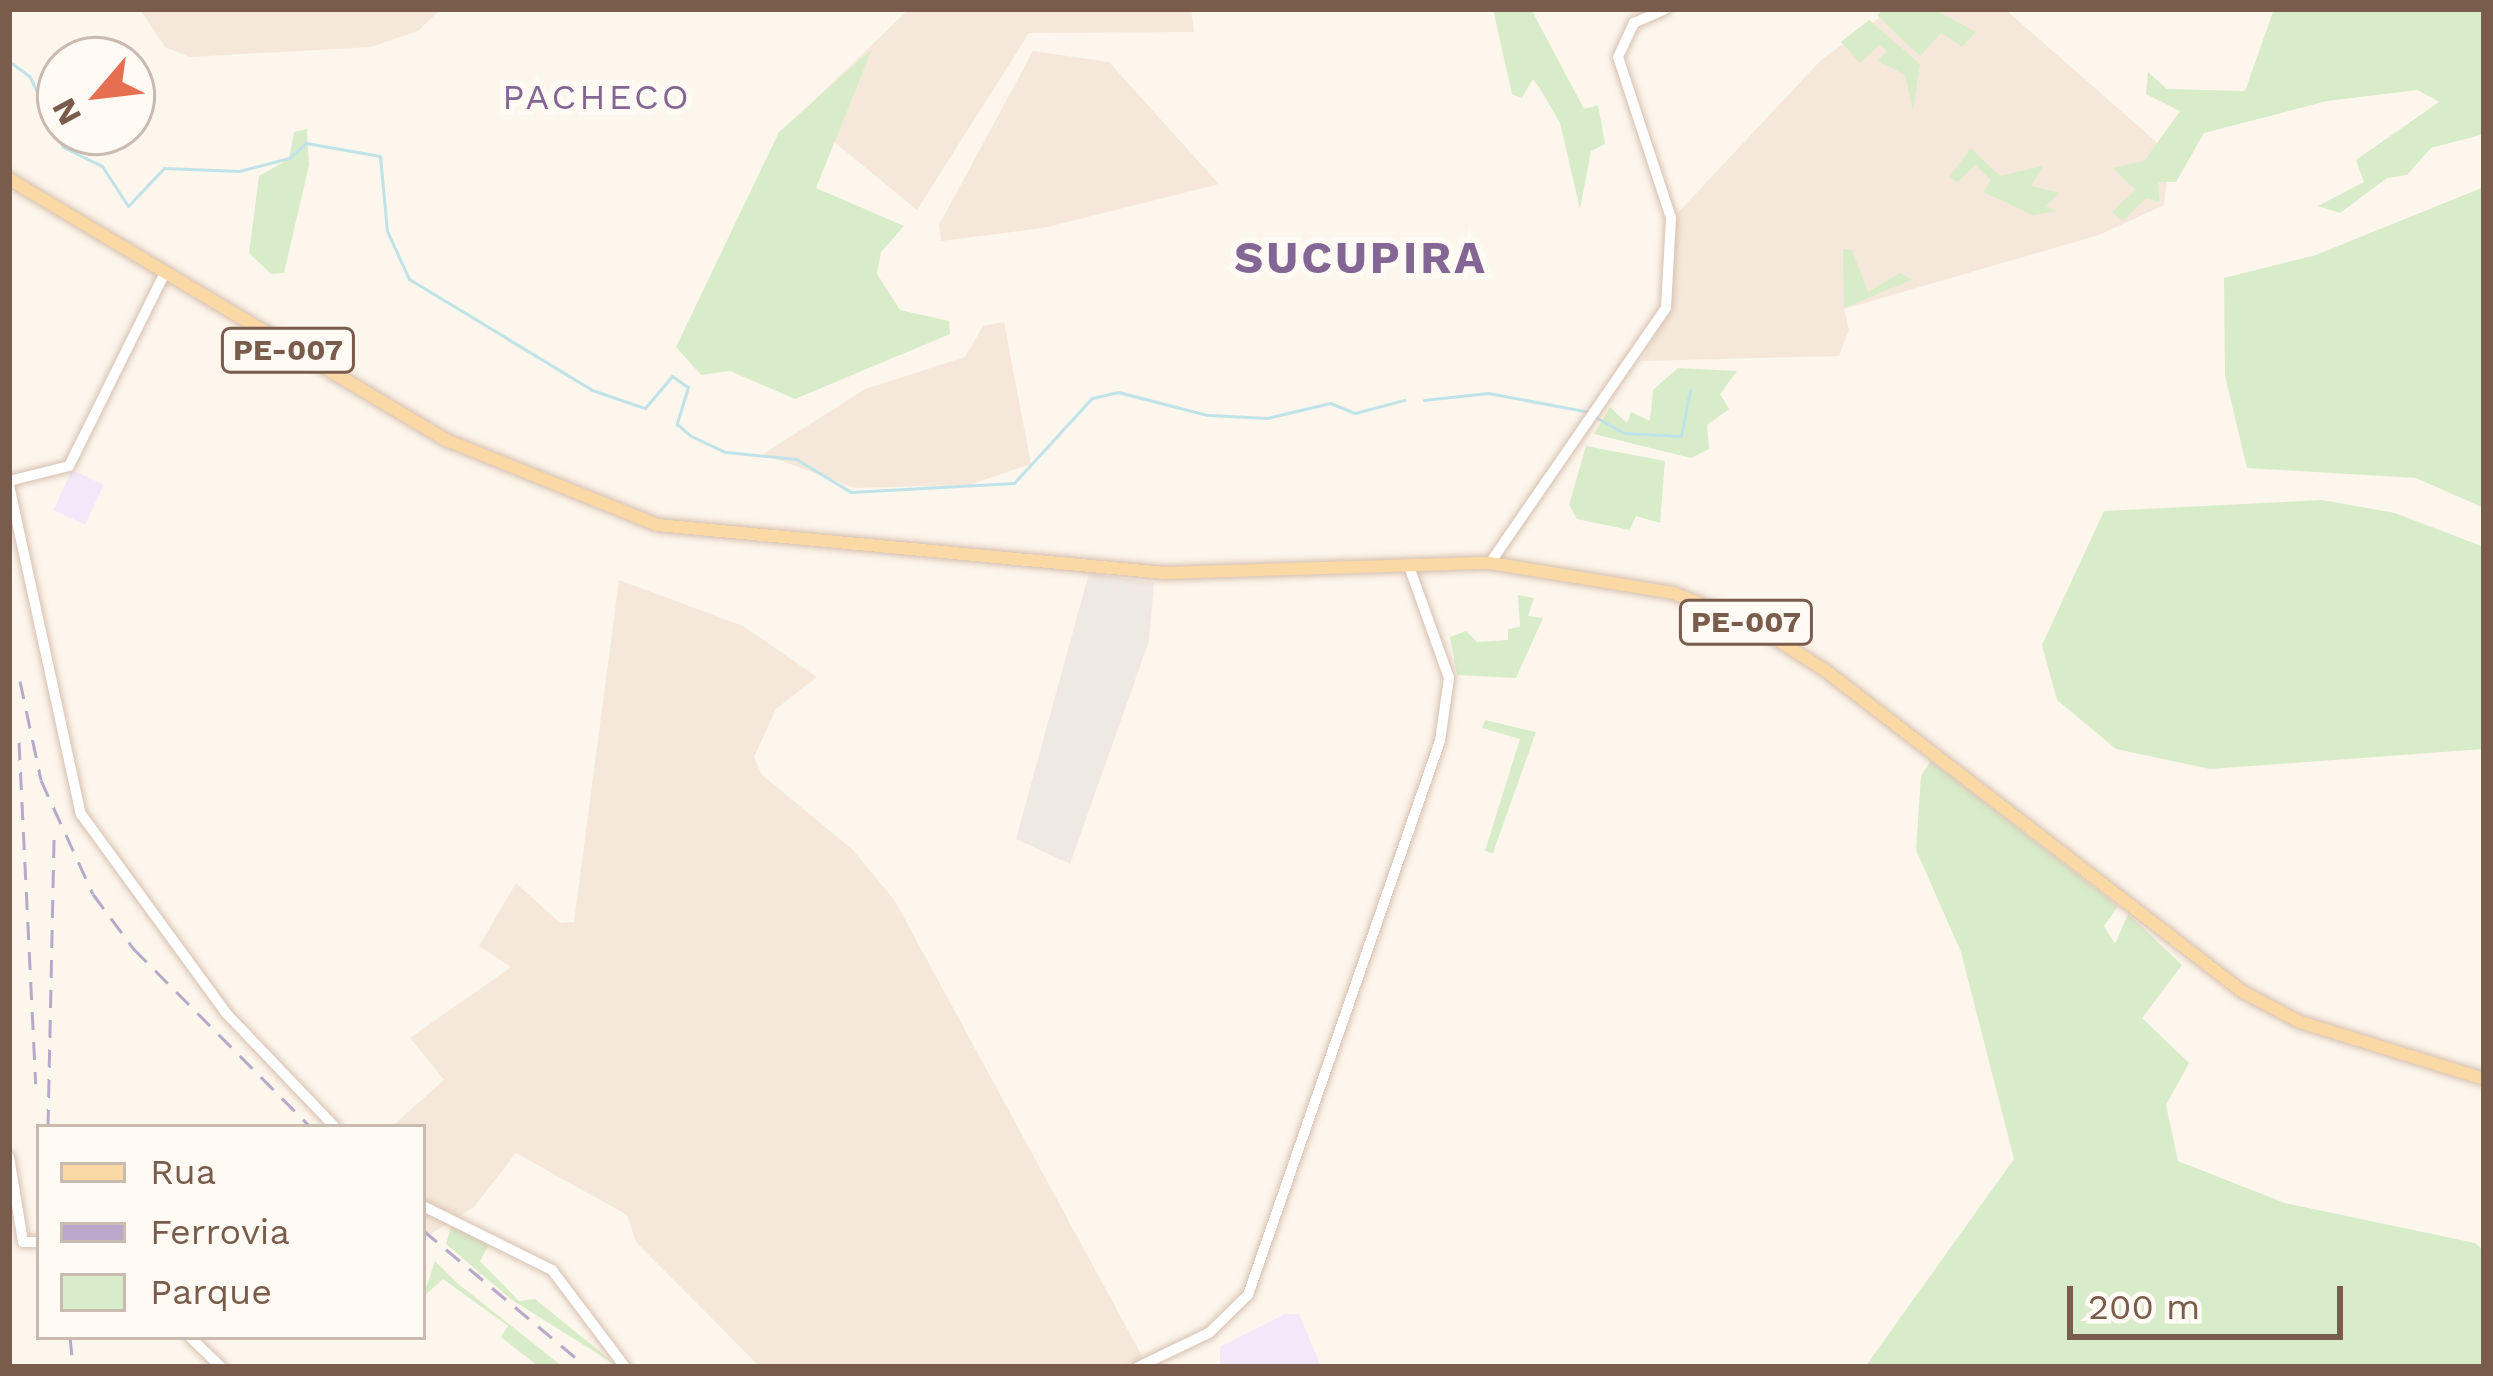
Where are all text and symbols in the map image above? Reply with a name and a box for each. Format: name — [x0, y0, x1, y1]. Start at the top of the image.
north arrow — [36, 36, 156, 156]
district label: PACHECO — [502, 76, 692, 120]
text: N — [43, 92, 89, 132]
district label: SUCUPIRA — [1234, 231, 1488, 285]
road number: PE-007 — [219, 326, 357, 374]
road number: PE-007 — [1677, 598, 1815, 646]
legend — [36, 1124, 426, 1340]
text: Rua — [150, 1151, 216, 1193]
text: Ferrovia — [150, 1211, 290, 1253]
scale bar — [2073, 1262, 2349, 1336]
text: Parque — [150, 1271, 272, 1313]
text: 200 m — [2088, 1286, 2200, 1328]

